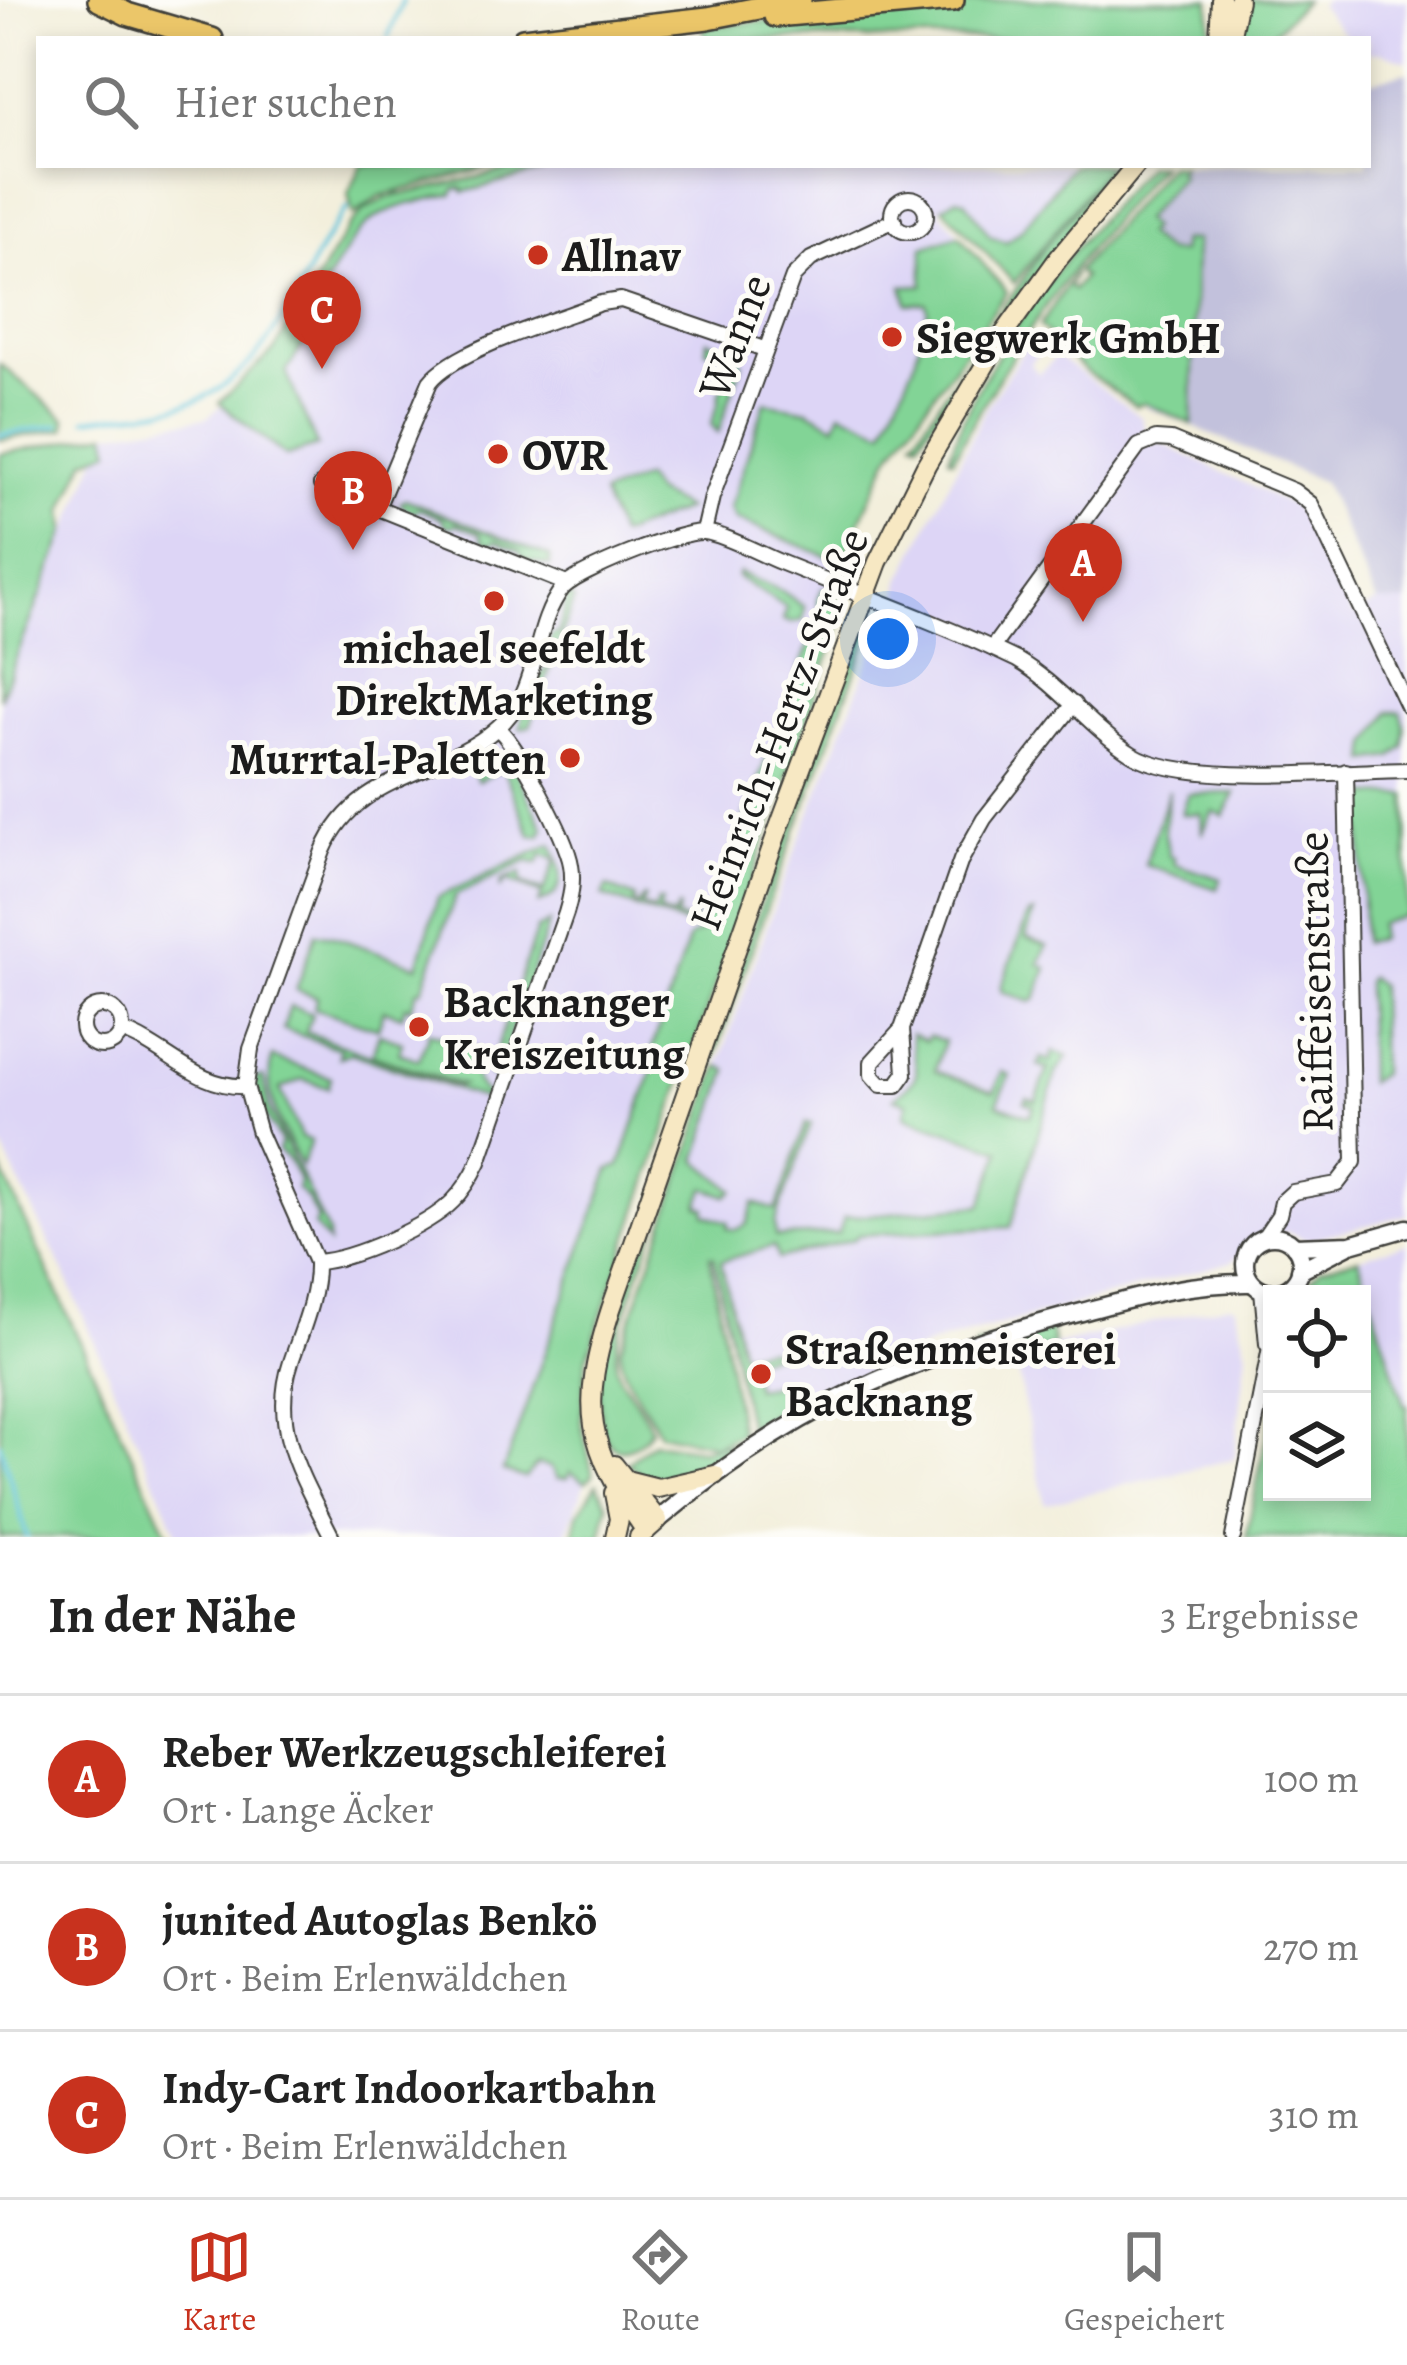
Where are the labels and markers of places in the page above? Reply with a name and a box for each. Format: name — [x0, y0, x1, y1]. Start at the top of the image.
place label: Allnav — [561, 225, 682, 287]
marker: Allnav — [525, 242, 551, 268]
pin: C — [283, 270, 361, 369]
place label: Siegwerk GmbH — [916, 307, 1221, 369]
marker: Siegwerk GmbH — [879, 324, 905, 350]
place label: OVR — [522, 424, 608, 486]
marker: OVR — [485, 441, 511, 467]
pin: B — [314, 451, 392, 550]
pin: A — [1044, 523, 1122, 622]
marker: michael seefeldt DirektMarketing — [481, 588, 507, 614]
place label: michael seefeldt DirektMarketing — [335, 617, 653, 731]
place label: Murrtal-Paletten — [229, 728, 546, 790]
marker: Murrtal-Paletten — [557, 745, 583, 771]
place label: Backnanger Kreiszeitung — [443, 971, 685, 1085]
marker: Backnanger Kreiszeitung — [406, 1014, 432, 1040]
place label: Straßenmeisterei Backnang — [785, 1318, 1116, 1432]
marker: Straßenmeisterei Backnang — [748, 1361, 774, 1387]

